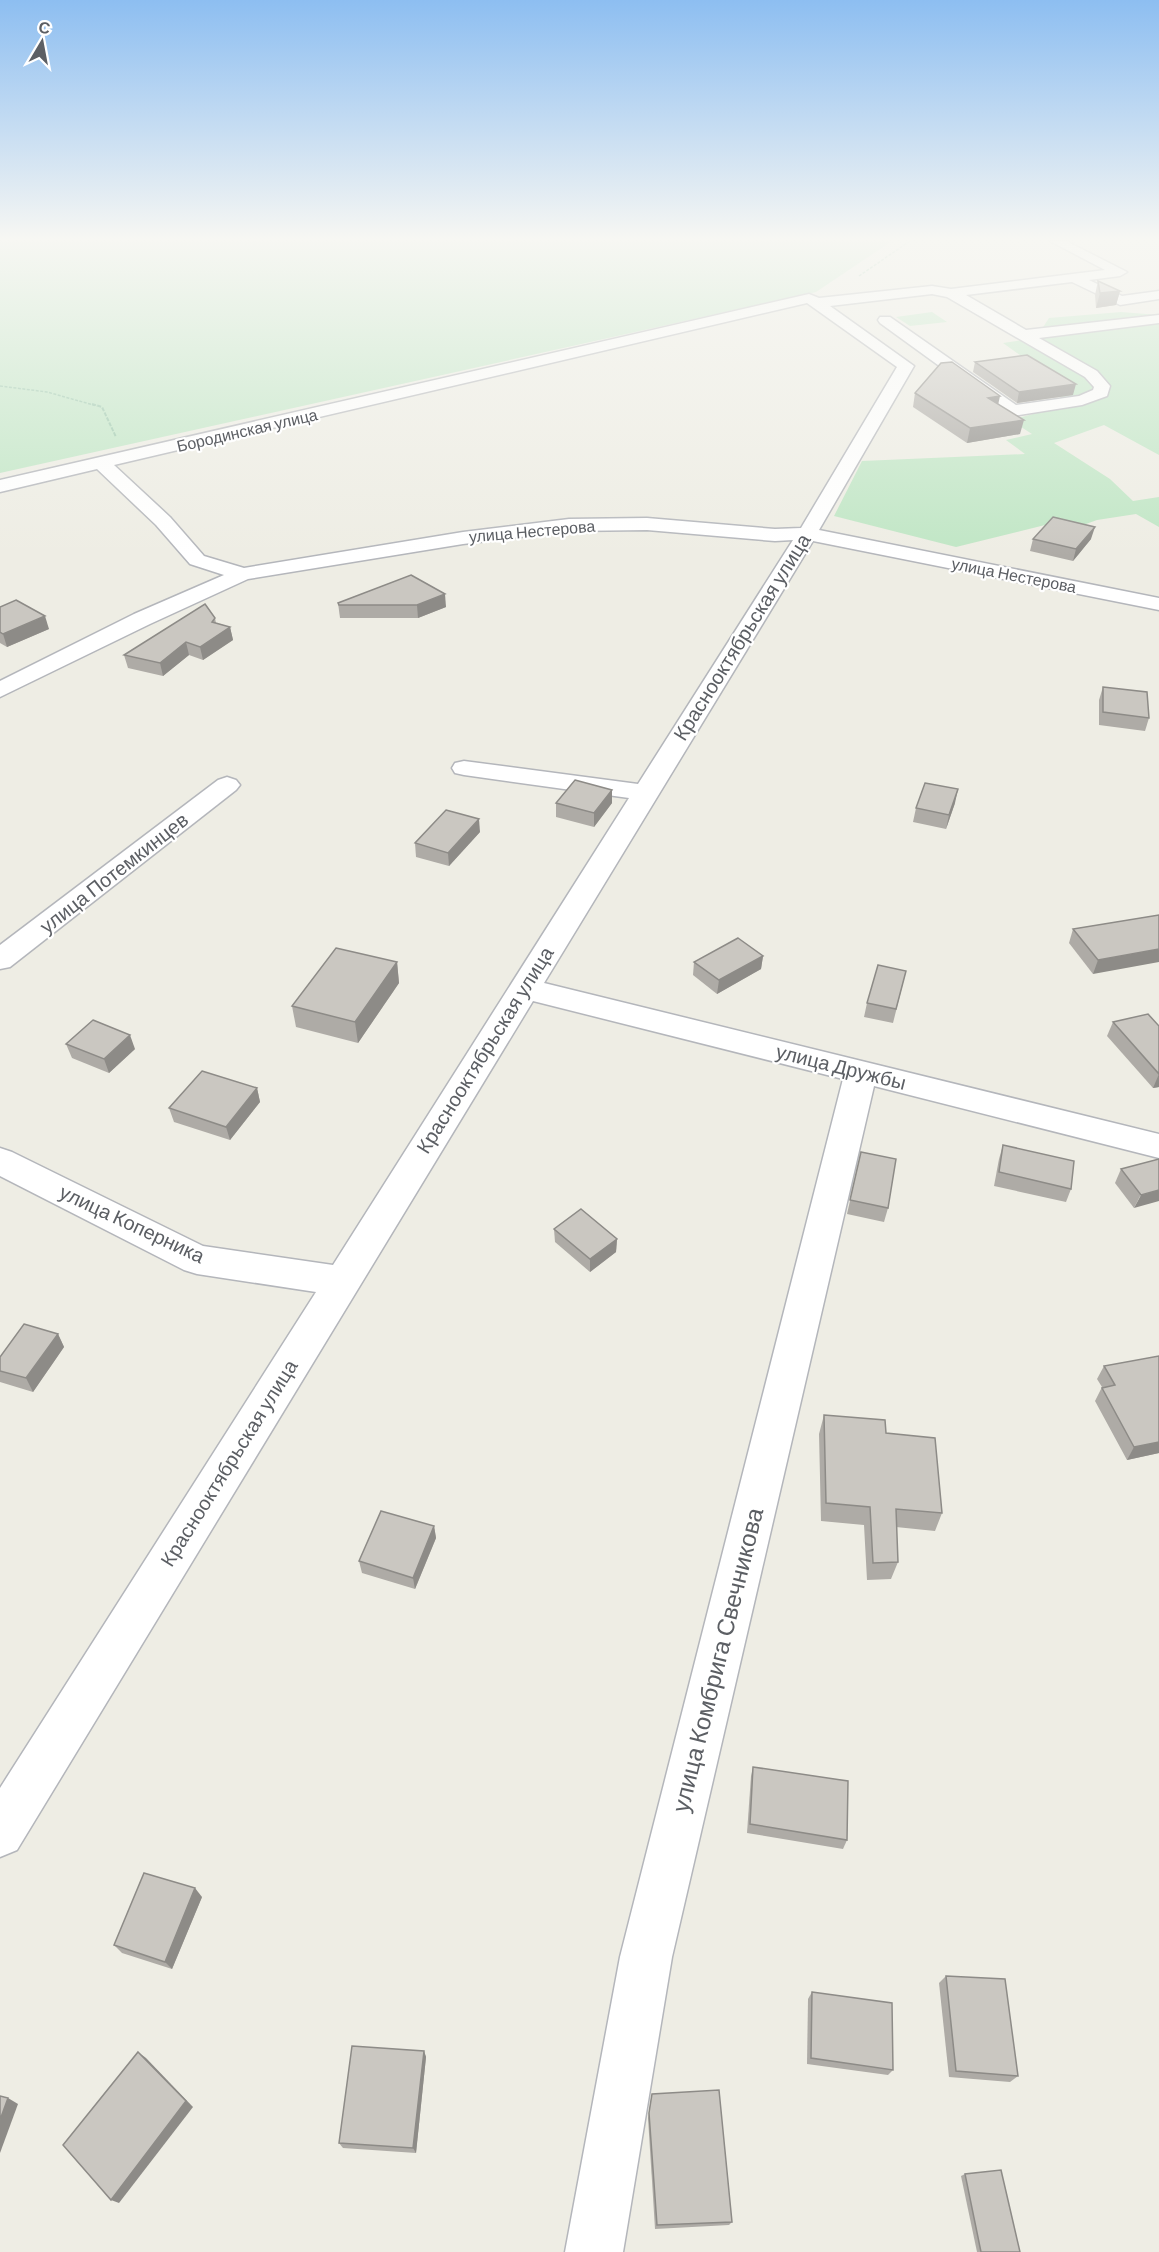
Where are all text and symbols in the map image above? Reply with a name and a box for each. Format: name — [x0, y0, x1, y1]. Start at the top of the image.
north arrow — [12, 12, 72, 72]
text: С — [37, 16, 52, 37]
street label: Бородинская улица — [175, 404, 319, 455]
street label: улица Нестерова — [468, 516, 596, 545]
street label: Краснооктябрьская улица — [668, 528, 815, 744]
street label: улица Нестерова — [950, 553, 1078, 596]
street label: улица Потемкинцев — [34, 807, 192, 938]
street label: Краснооктябрьская улица — [411, 941, 558, 1157]
street label: улица Дружбы — [774, 1038, 909, 1094]
street label: улица Коперника — [56, 1179, 210, 1268]
street label: Краснооктябрьская улица — [155, 1354, 302, 1570]
street label: улица Комбрига Свечникова — [665, 1504, 769, 1815]

